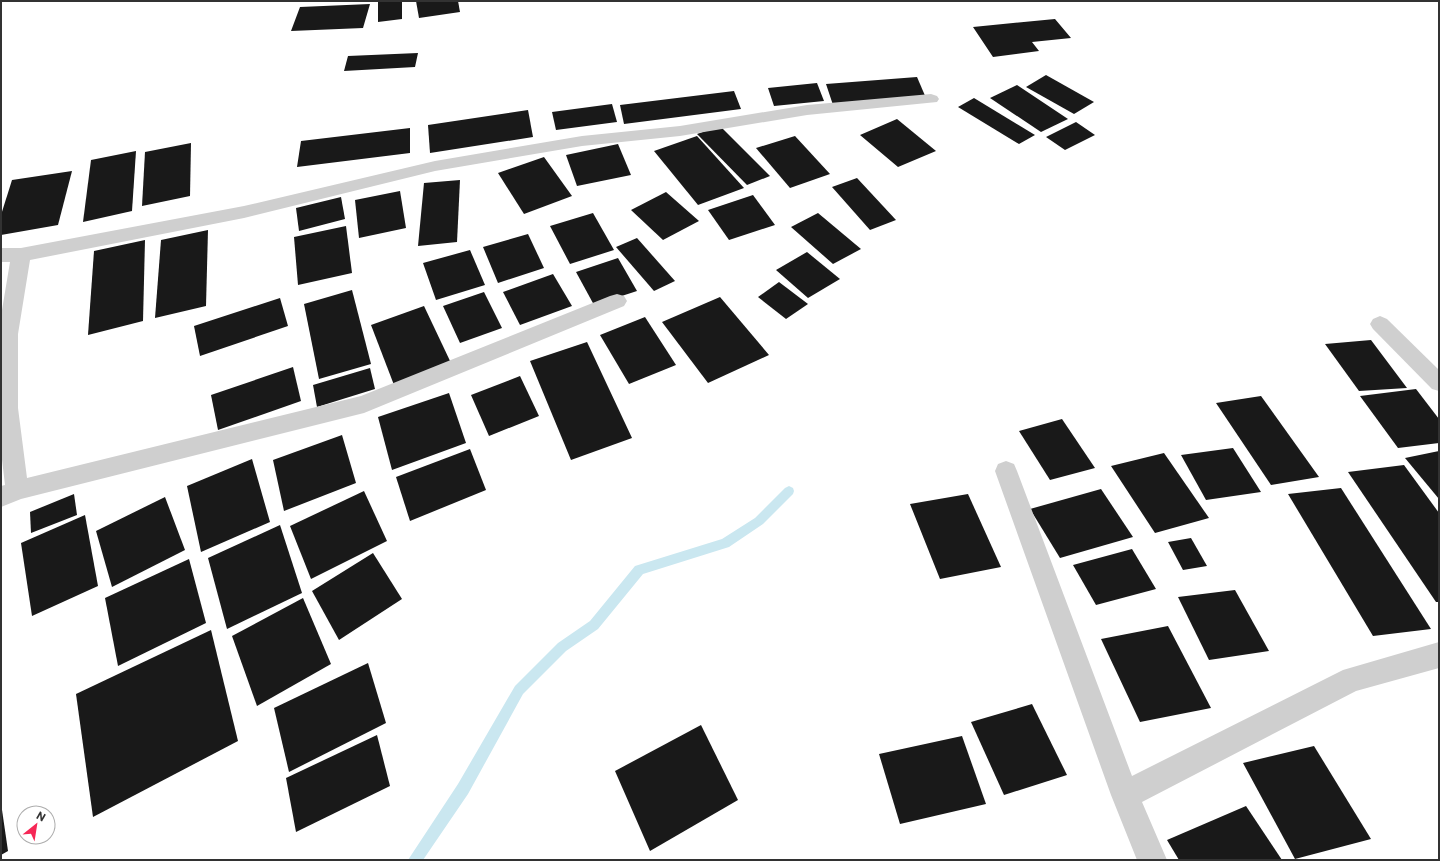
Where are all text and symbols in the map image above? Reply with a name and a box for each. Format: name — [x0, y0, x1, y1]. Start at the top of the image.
north arrow — [16, 805, 56, 845]
text: N — [34, 808, 48, 824]

